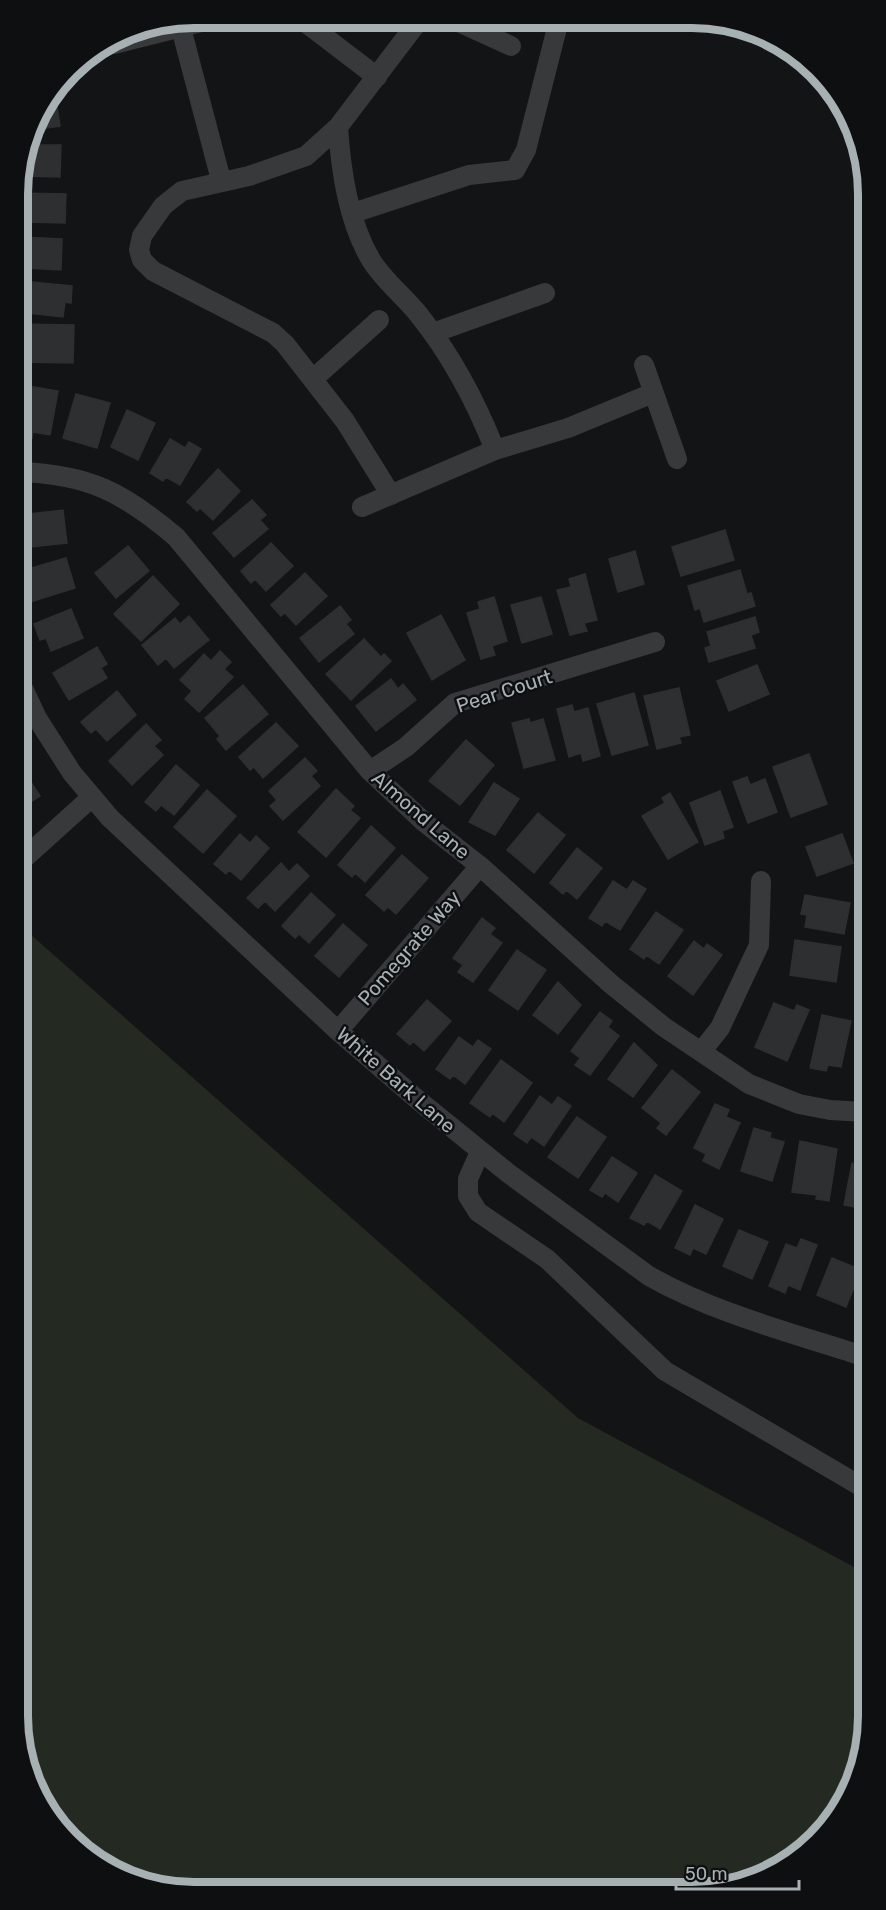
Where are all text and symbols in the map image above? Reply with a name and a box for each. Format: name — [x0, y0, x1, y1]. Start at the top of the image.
street label: Pear Court — [453, 664, 555, 718]
street label: Almond Lane — [367, 766, 475, 864]
street label: Pomegrate Way — [353, 886, 465, 1010]
street label: White Bark Lane — [332, 1022, 460, 1138]
scale bar — [676, 1853, 799, 1891]
text: 50 m — [685, 1863, 728, 1885]

